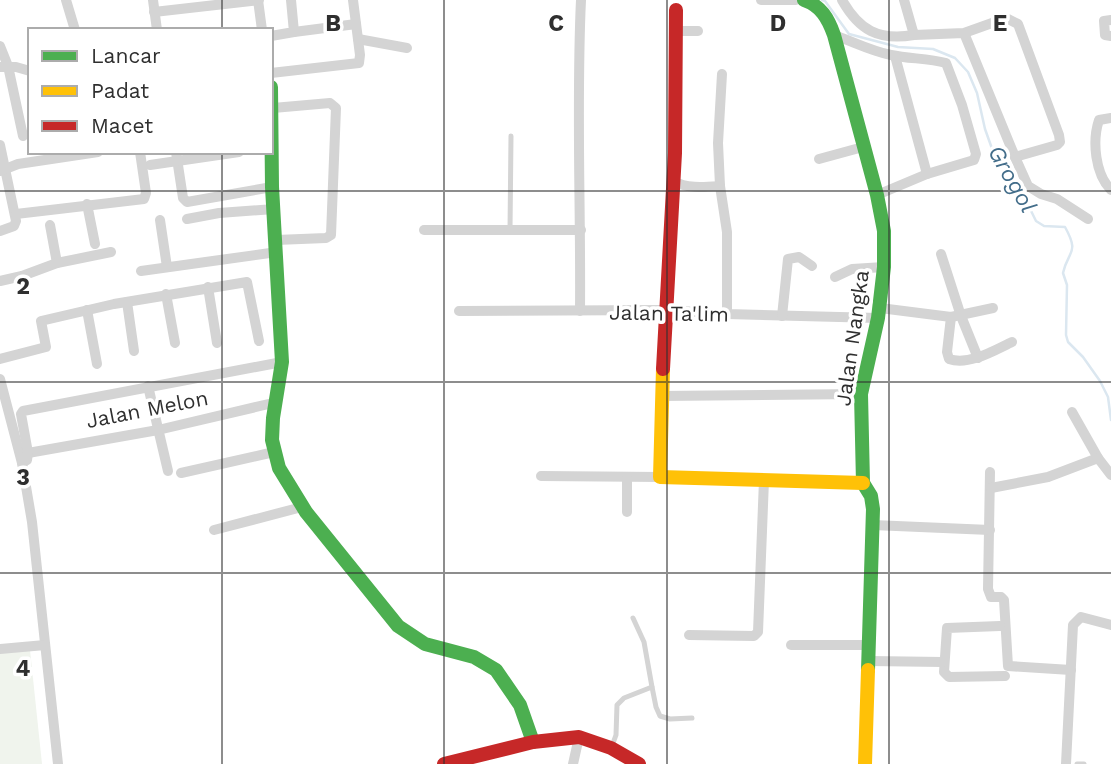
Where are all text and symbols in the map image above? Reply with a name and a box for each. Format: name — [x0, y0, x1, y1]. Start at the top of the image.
text: B — [325, 10, 341, 37]
text: C — [548, 10, 564, 37]
text: D — [770, 10, 786, 37]
text: E — [993, 10, 1007, 37]
legend — [28, 28, 273, 154]
text: Lancar — [91, 43, 161, 68]
text: Padat — [91, 78, 149, 103]
text: Macet — [91, 113, 153, 138]
water label: Grogol — [982, 141, 1042, 217]
street label: Jalan Nangka — [830, 268, 874, 407]
text: 2 — [16, 273, 30, 300]
street label: Jalan Ta'lim — [609, 299, 729, 327]
street label: Jalan Melon — [84, 385, 210, 433]
text: 3 — [16, 464, 30, 491]
text: 4 — [16, 655, 31, 682]

